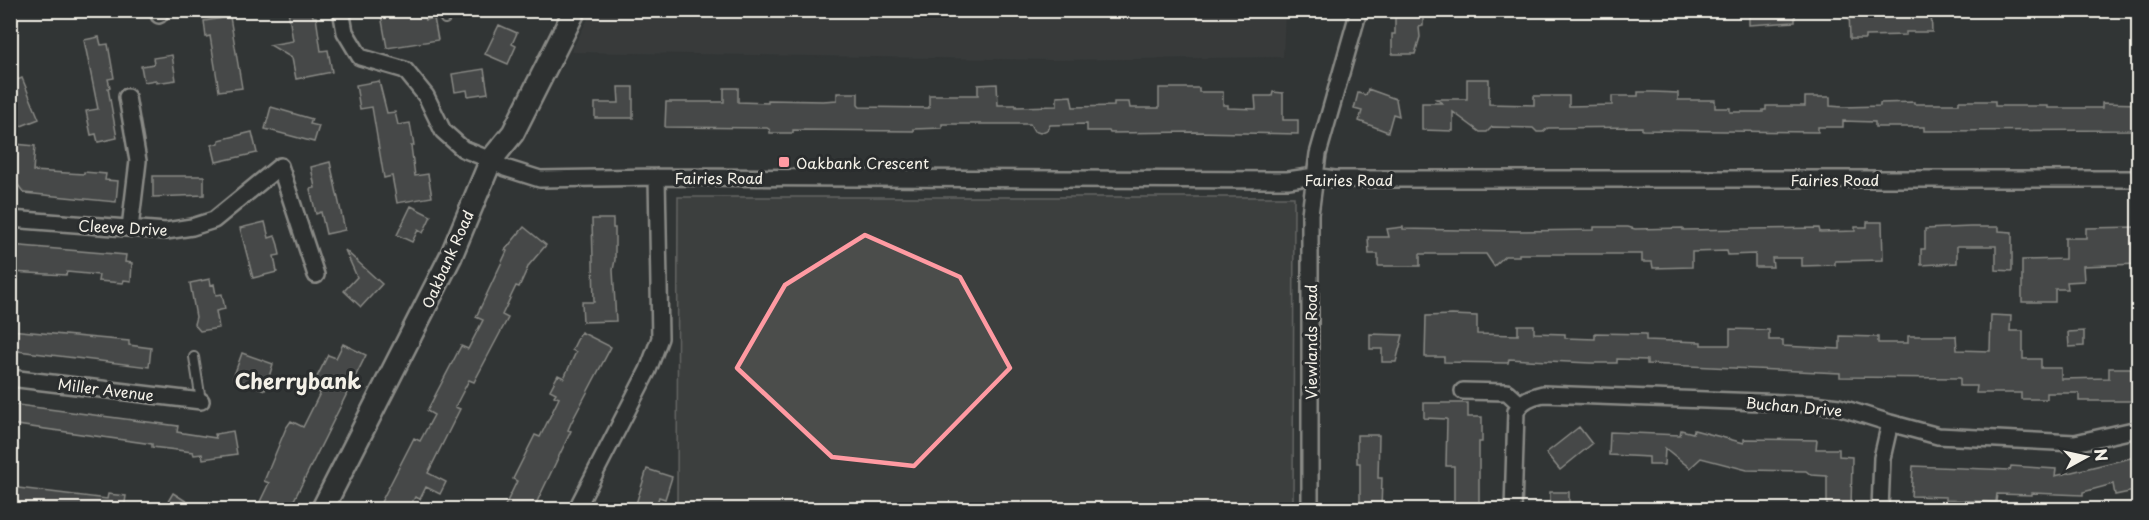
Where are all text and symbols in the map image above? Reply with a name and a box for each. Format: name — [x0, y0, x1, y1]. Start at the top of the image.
place label: Oakbank Crescent — [796, 151, 929, 174]
marker: Oakbank Crescent — [777, 155, 791, 169]
street label: Fairies Road — [675, 166, 763, 189]
street label: Fairies Road — [1305, 168, 1393, 191]
street label: Fairies Road — [1791, 168, 1879, 191]
street label: Oakbank Road — [415, 206, 479, 312]
street label: Cleeve Drive — [78, 213, 168, 241]
street label: Viewlands Road — [1299, 284, 1322, 400]
district label: Cherrybank — [235, 364, 361, 396]
street label: Miller Avenue — [57, 372, 155, 406]
street label: Buchan Drive — [1745, 390, 1843, 422]
north arrow — [2056, 427, 2116, 487]
text: N — [2089, 447, 2115, 463]

